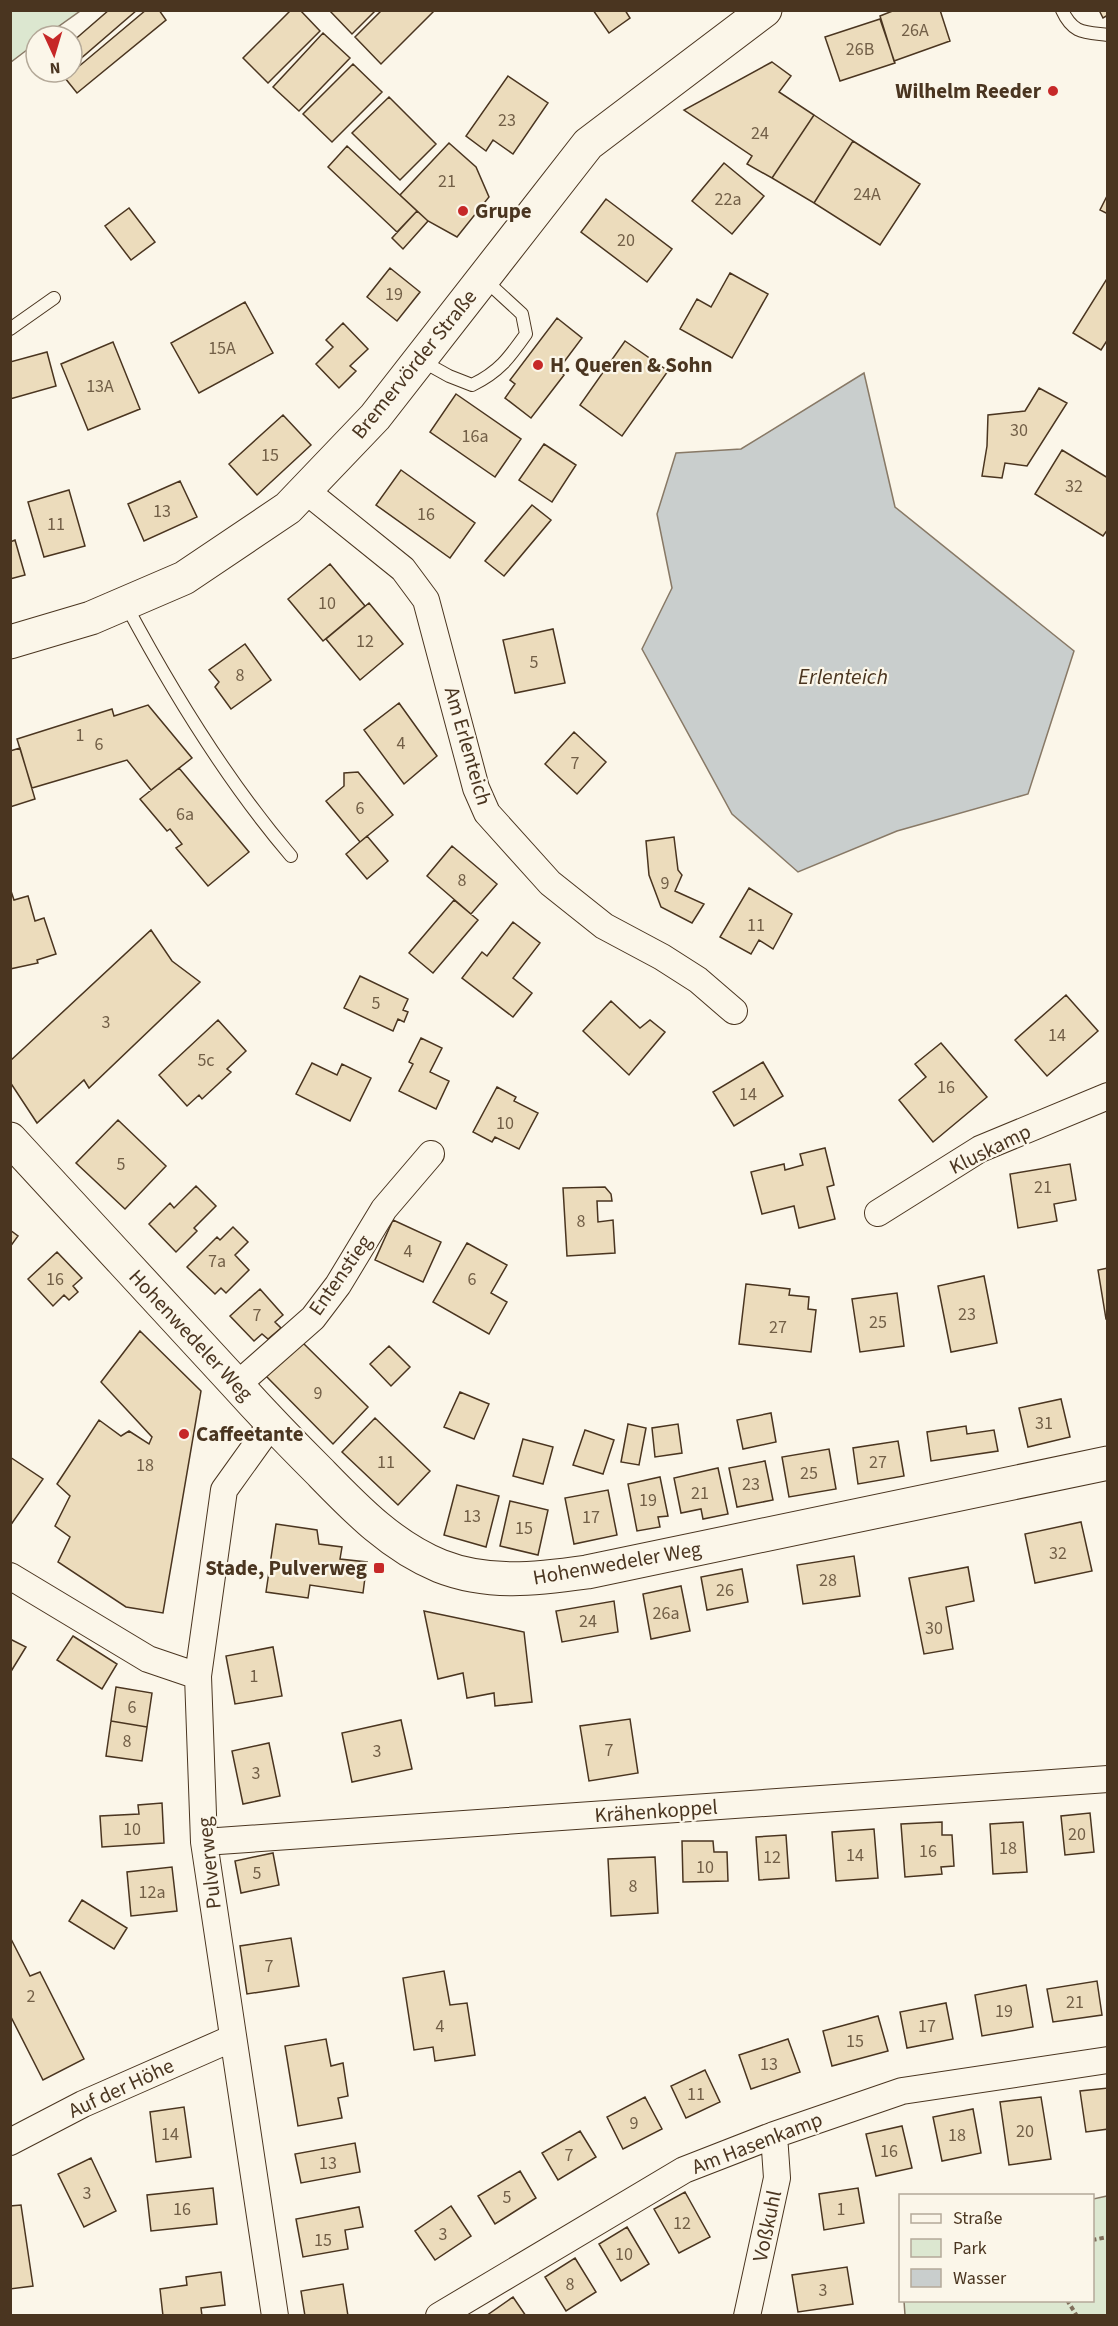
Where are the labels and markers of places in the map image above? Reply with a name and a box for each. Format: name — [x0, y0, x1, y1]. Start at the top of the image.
place label: Wilhelm Reeder — [895, 76, 1042, 106]
marker: Wilhelm Reeder — [1046, 84, 1060, 98]
place label: Grupe — [475, 196, 532, 226]
marker: Grupe — [456, 204, 470, 218]
place label: H. Queren & Sohn — [550, 350, 713, 380]
marker: H. Queren & Sohn — [531, 358, 545, 372]
place label: Caffeetante — [196, 1419, 304, 1449]
marker: Caffeetante — [177, 1427, 191, 1441]
place label: Stade, Pulverweg — [205, 1553, 367, 1583]
marker: Stade, Pulverweg — [372, 1561, 386, 1575]

